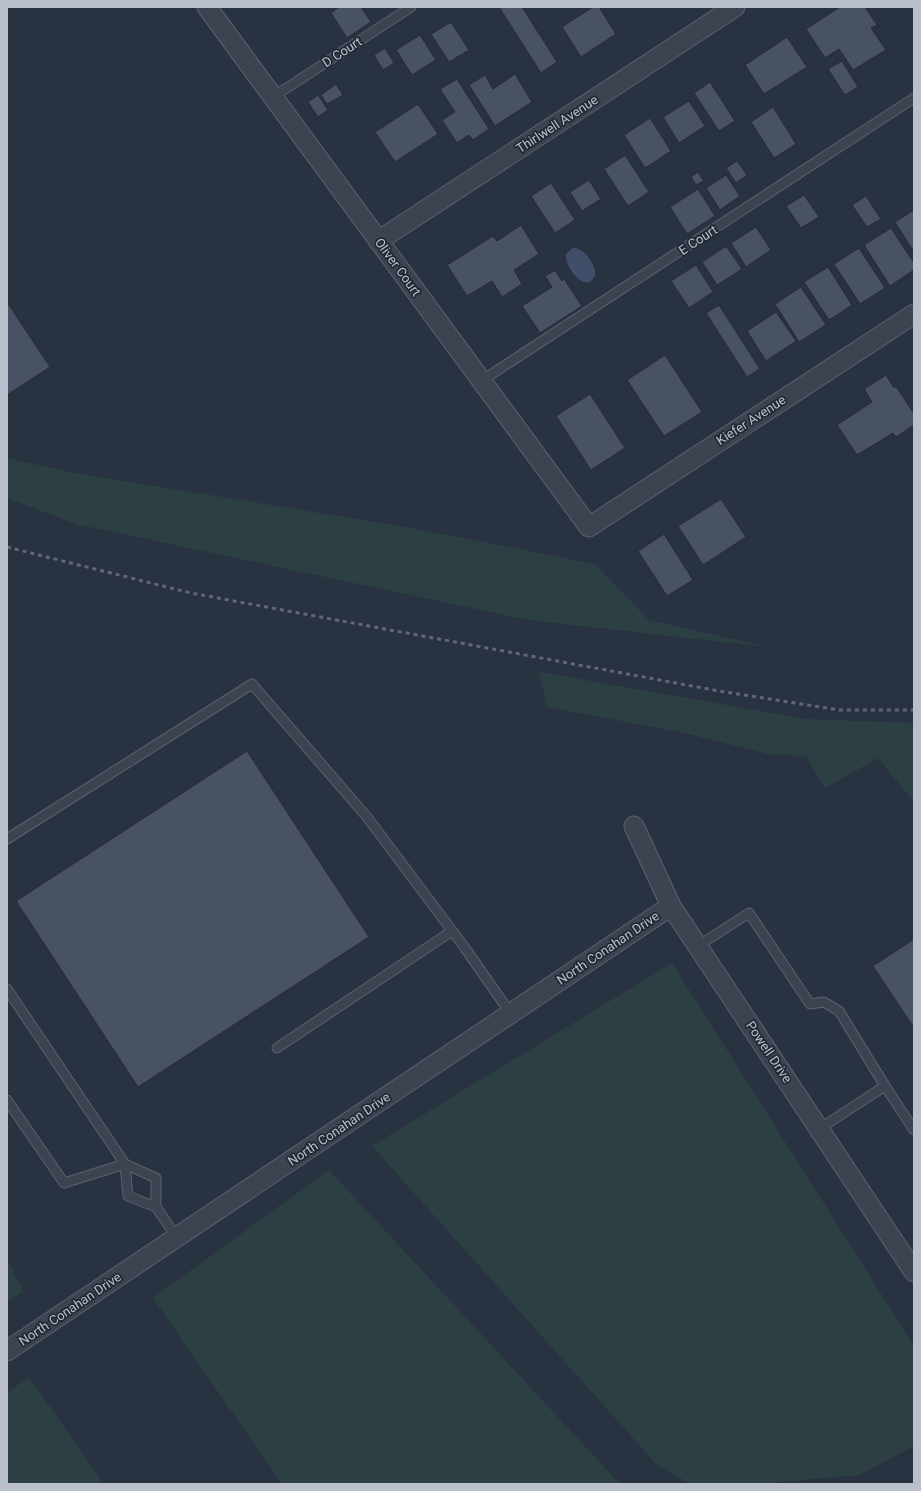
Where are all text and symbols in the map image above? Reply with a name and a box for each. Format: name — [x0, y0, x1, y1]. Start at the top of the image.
street label: D Court — [320, 34, 364, 70]
street label: Thirlwell Avenue — [513, 92, 601, 156]
street label: E Court — [676, 222, 720, 258]
street label: Oliver Court — [372, 235, 424, 299]
street label: Kiefer Avenue — [714, 392, 789, 448]
street label: North Conahan Drive — [554, 908, 662, 988]
street label: Powell Drive — [743, 1018, 795, 1086]
street label: North Conahan Drive — [285, 1089, 393, 1169]
street label: North Conahan Drive — [16, 1269, 124, 1349]

